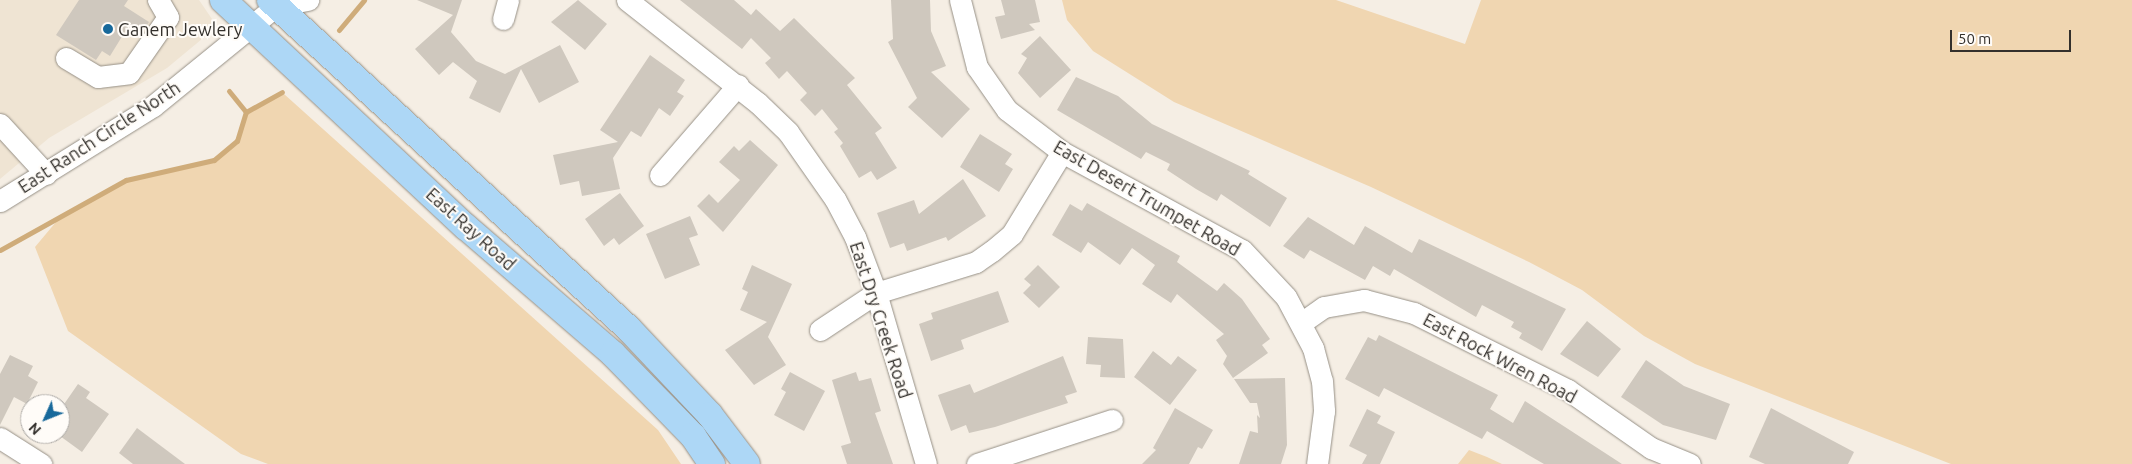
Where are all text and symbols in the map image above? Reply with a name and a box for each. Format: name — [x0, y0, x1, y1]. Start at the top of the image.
place label: Ganem Jewlery — [118, 18, 242, 40]
scale bar — [1952, 20, 2073, 52]
marker: Ganem Jewlery — [102, 23, 114, 35]
text: 50 m — [1958, 30, 1991, 47]
street label: East Ranch Circle North — [14, 77, 184, 197]
street label: East Desert Trumpet Road — [1050, 136, 1244, 260]
street label: East Ray Road — [422, 183, 520, 275]
street label: East Dry Creek Road — [845, 239, 917, 401]
street label: East Rock Wren Road — [1420, 308, 1580, 408]
north arrow — [20, 394, 70, 444]
text: N — [26, 419, 44, 438]

